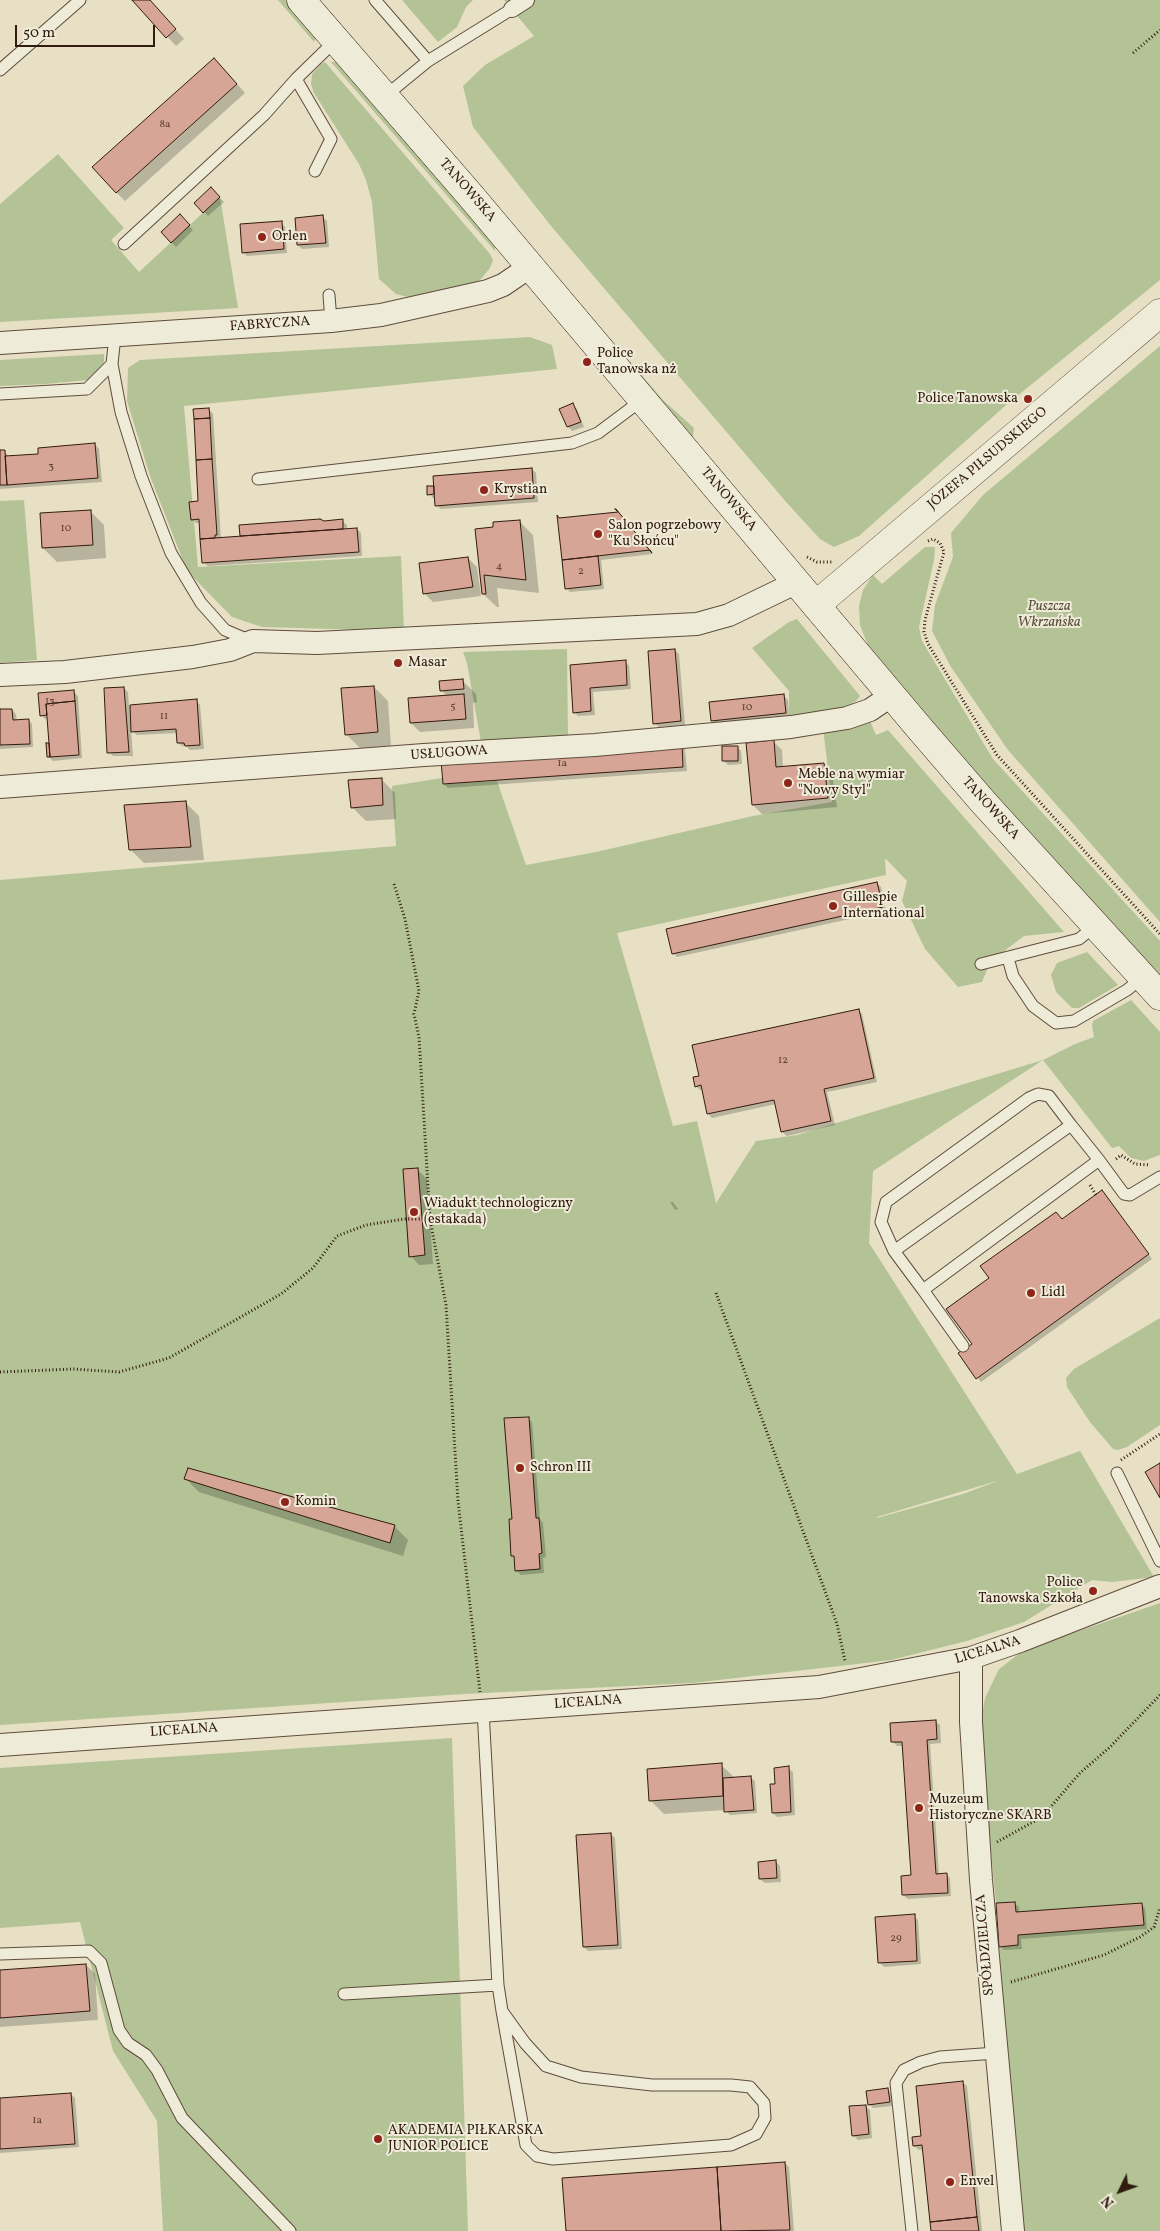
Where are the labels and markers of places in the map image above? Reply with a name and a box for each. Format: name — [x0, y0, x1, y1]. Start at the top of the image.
place label: Orlen — [272, 229, 307, 245]
marker: Orlen — [256, 231, 268, 243]
place label: Police Tanowska nż — [597, 346, 677, 378]
marker: Police Tanowska nż — [581, 356, 593, 368]
place label: Police Tanowska — [917, 391, 1018, 407]
marker: Police Tanowska — [1022, 393, 1034, 405]
place label: Krystian — [494, 482, 547, 498]
marker: Krystian — [478, 484, 490, 496]
place label: Salon pogrzebowy "Ku Słońcu" — [608, 518, 721, 550]
marker: Salon pogrzebowy "Ku Słońcu" — [592, 528, 604, 540]
place label: Masar — [408, 655, 447, 671]
marker: Masar — [392, 657, 404, 669]
place label: Meble na wymiar "Nowy Styl" — [798, 767, 905, 800]
marker: Meble na wymiar "Nowy Styl" — [782, 777, 794, 789]
place label: Gillespie International — [843, 890, 925, 922]
marker: Gillespie International — [827, 900, 839, 912]
place label: Wiadukt technologiczny (estakada) — [424, 1196, 573, 1228]
marker: Wiadukt technologiczny (estakada) — [408, 1206, 420, 1218]
place label: Lidl — [1041, 1285, 1065, 1301]
marker: Lidl — [1025, 1287, 1037, 1299]
place label: Schron III — [530, 1460, 591, 1476]
marker: Schron III — [514, 1462, 526, 1474]
place label: Komin — [295, 1494, 336, 1510]
marker: Komin — [279, 1496, 291, 1508]
place label: Police Tanowska Szkoła — [978, 1575, 1083, 1608]
marker: Police Tanowska Szkoła — [1087, 1585, 1099, 1597]
place label: Muzeum Historyczne SKARB — [929, 1792, 1052, 1824]
marker: Muzeum Historyczne SKARB — [913, 1802, 925, 1814]
place label: AKADEMIA PIŁKARSKA JUNIOR POLICE — [388, 2123, 543, 2156]
marker: AKADEMIA PIŁKARSKA JUNIOR POLICE — [372, 2133, 384, 2145]
place label: Envel — [960, 2174, 994, 2190]
marker: Envel — [944, 2176, 956, 2188]

